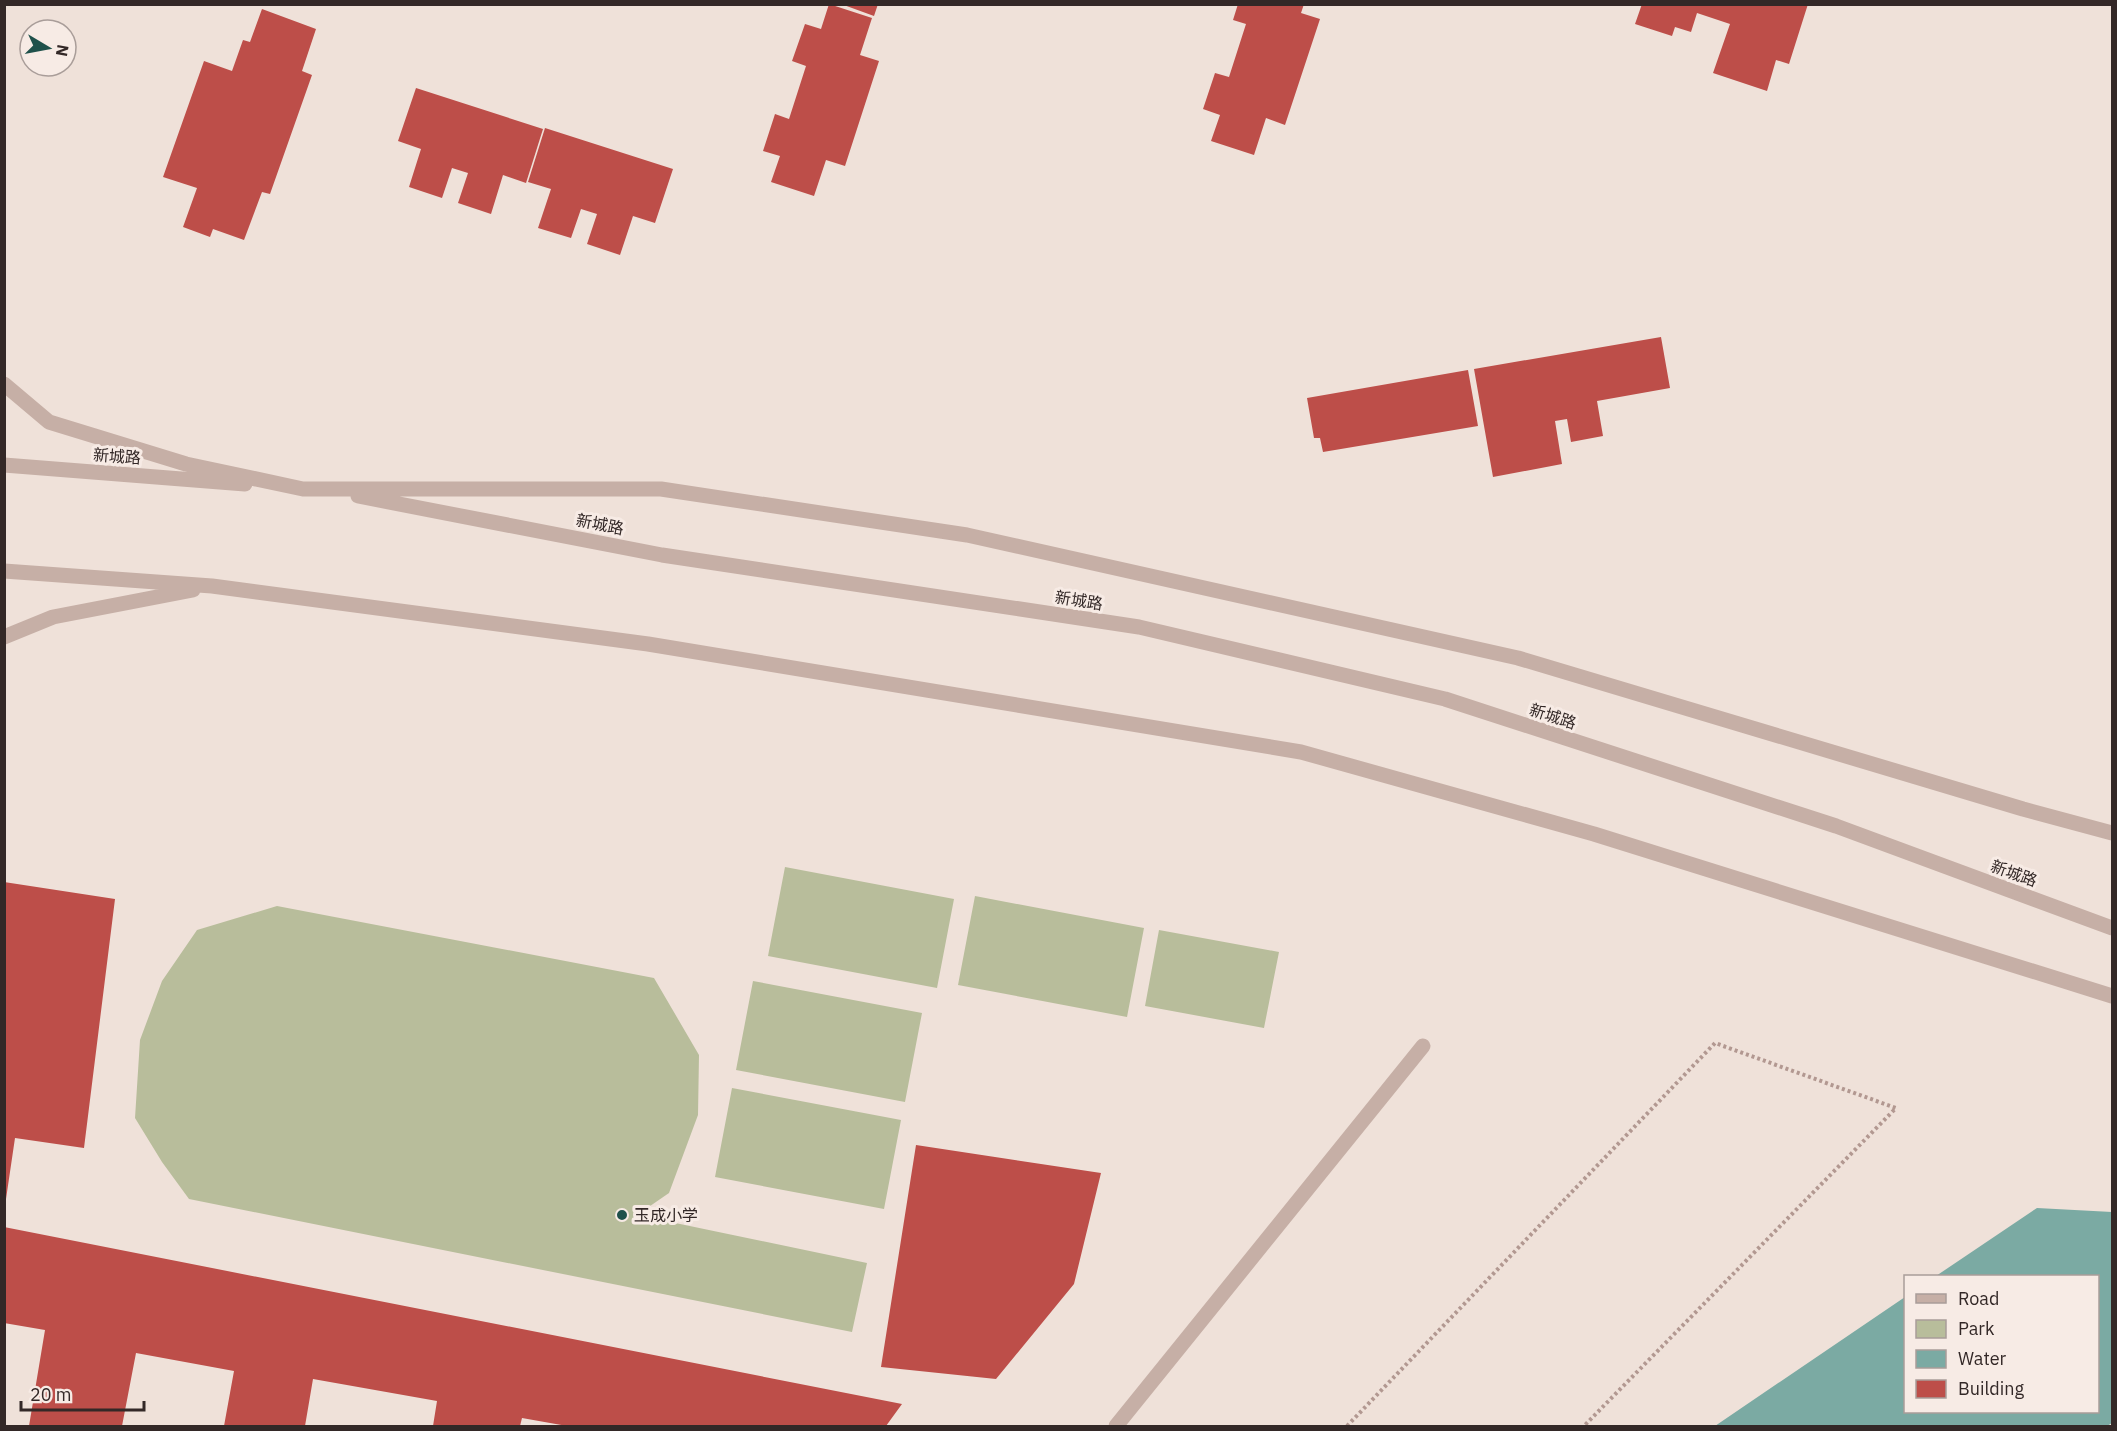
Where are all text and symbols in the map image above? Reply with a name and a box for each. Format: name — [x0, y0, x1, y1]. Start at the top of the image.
north arrow — [18, 18, 78, 78]
text: N — [52, 43, 74, 58]
street label: 新城路 — [92, 444, 142, 468]
street label: 新城路 — [575, 510, 625, 538]
street label: 新城路 — [1054, 586, 1104, 614]
street label: 新城路 — [1527, 699, 1579, 733]
street label: 新城路 — [1988, 855, 2040, 891]
place label: 玉成小学 — [634, 1205, 698, 1225]
marker: 玉成小学 — [615, 1208, 629, 1222]
legend — [1904, 1275, 2099, 1413]
text: Road — [1958, 1287, 1999, 1310]
text: Park — [1958, 1317, 1995, 1340]
text: Water — [1958, 1347, 2007, 1370]
scale bar — [21, 1374, 144, 1412]
text: Building — [1958, 1377, 2025, 1400]
text: 20 m — [30, 1383, 72, 1406]

